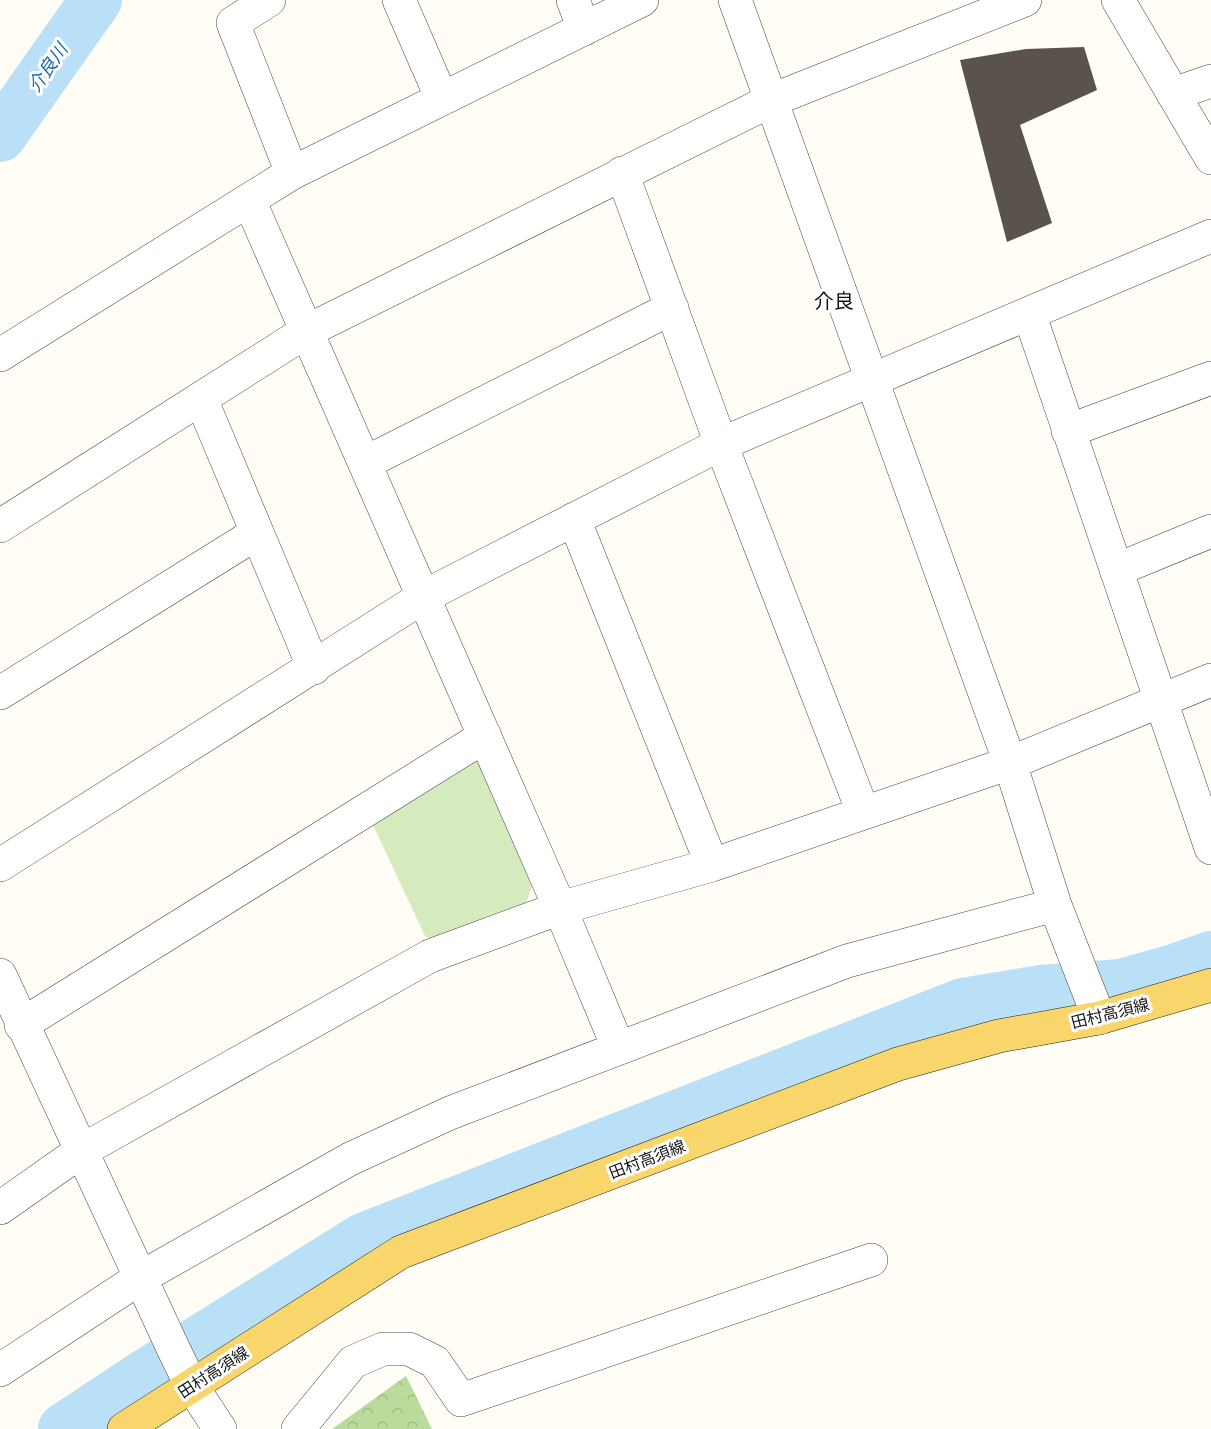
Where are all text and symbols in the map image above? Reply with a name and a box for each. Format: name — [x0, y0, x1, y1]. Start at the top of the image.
water label: 介良川 — [20, 36, 74, 96]
district label: 介良 — [814, 285, 854, 314]
street label: 田村高須線 — [1068, 991, 1151, 1033]
street label: 田村高須線 — [605, 1133, 688, 1184]
street label: 田村高須線 — [172, 1339, 253, 1403]

